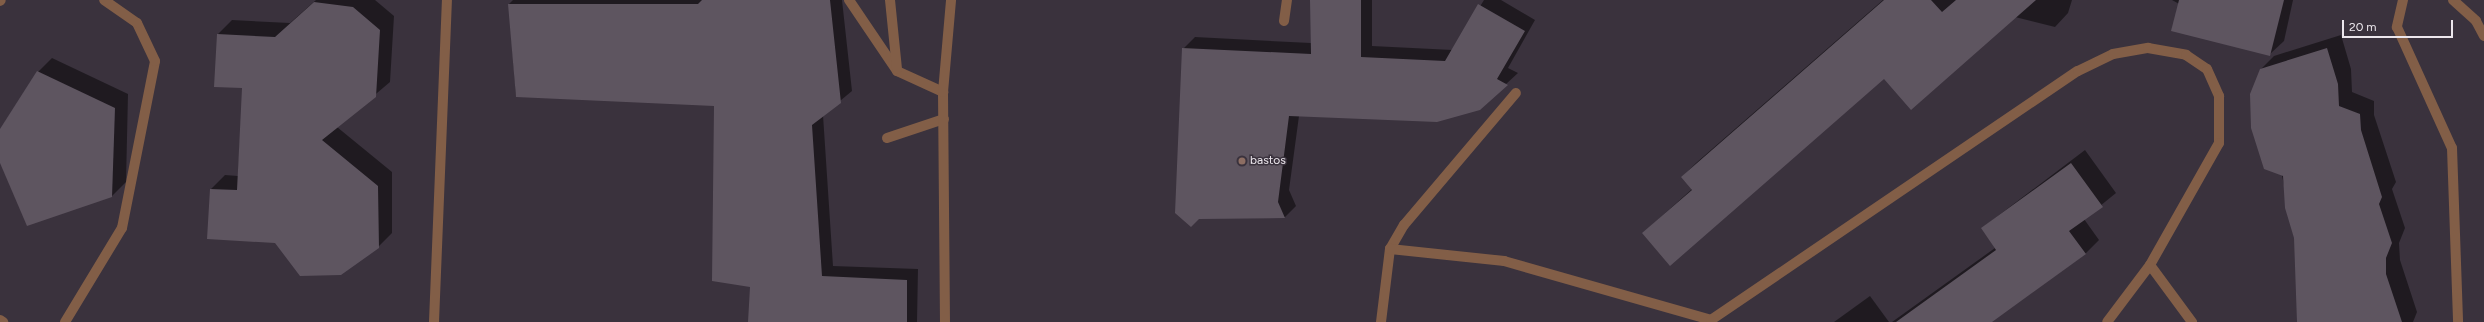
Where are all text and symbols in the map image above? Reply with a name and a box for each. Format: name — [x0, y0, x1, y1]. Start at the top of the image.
scale bar — [2344, 12, 2455, 38]
text: 20 m — [2349, 20, 2377, 34]
place label: bastos — [1250, 154, 1286, 168]
marker: bastos — [1237, 156, 1247, 166]

